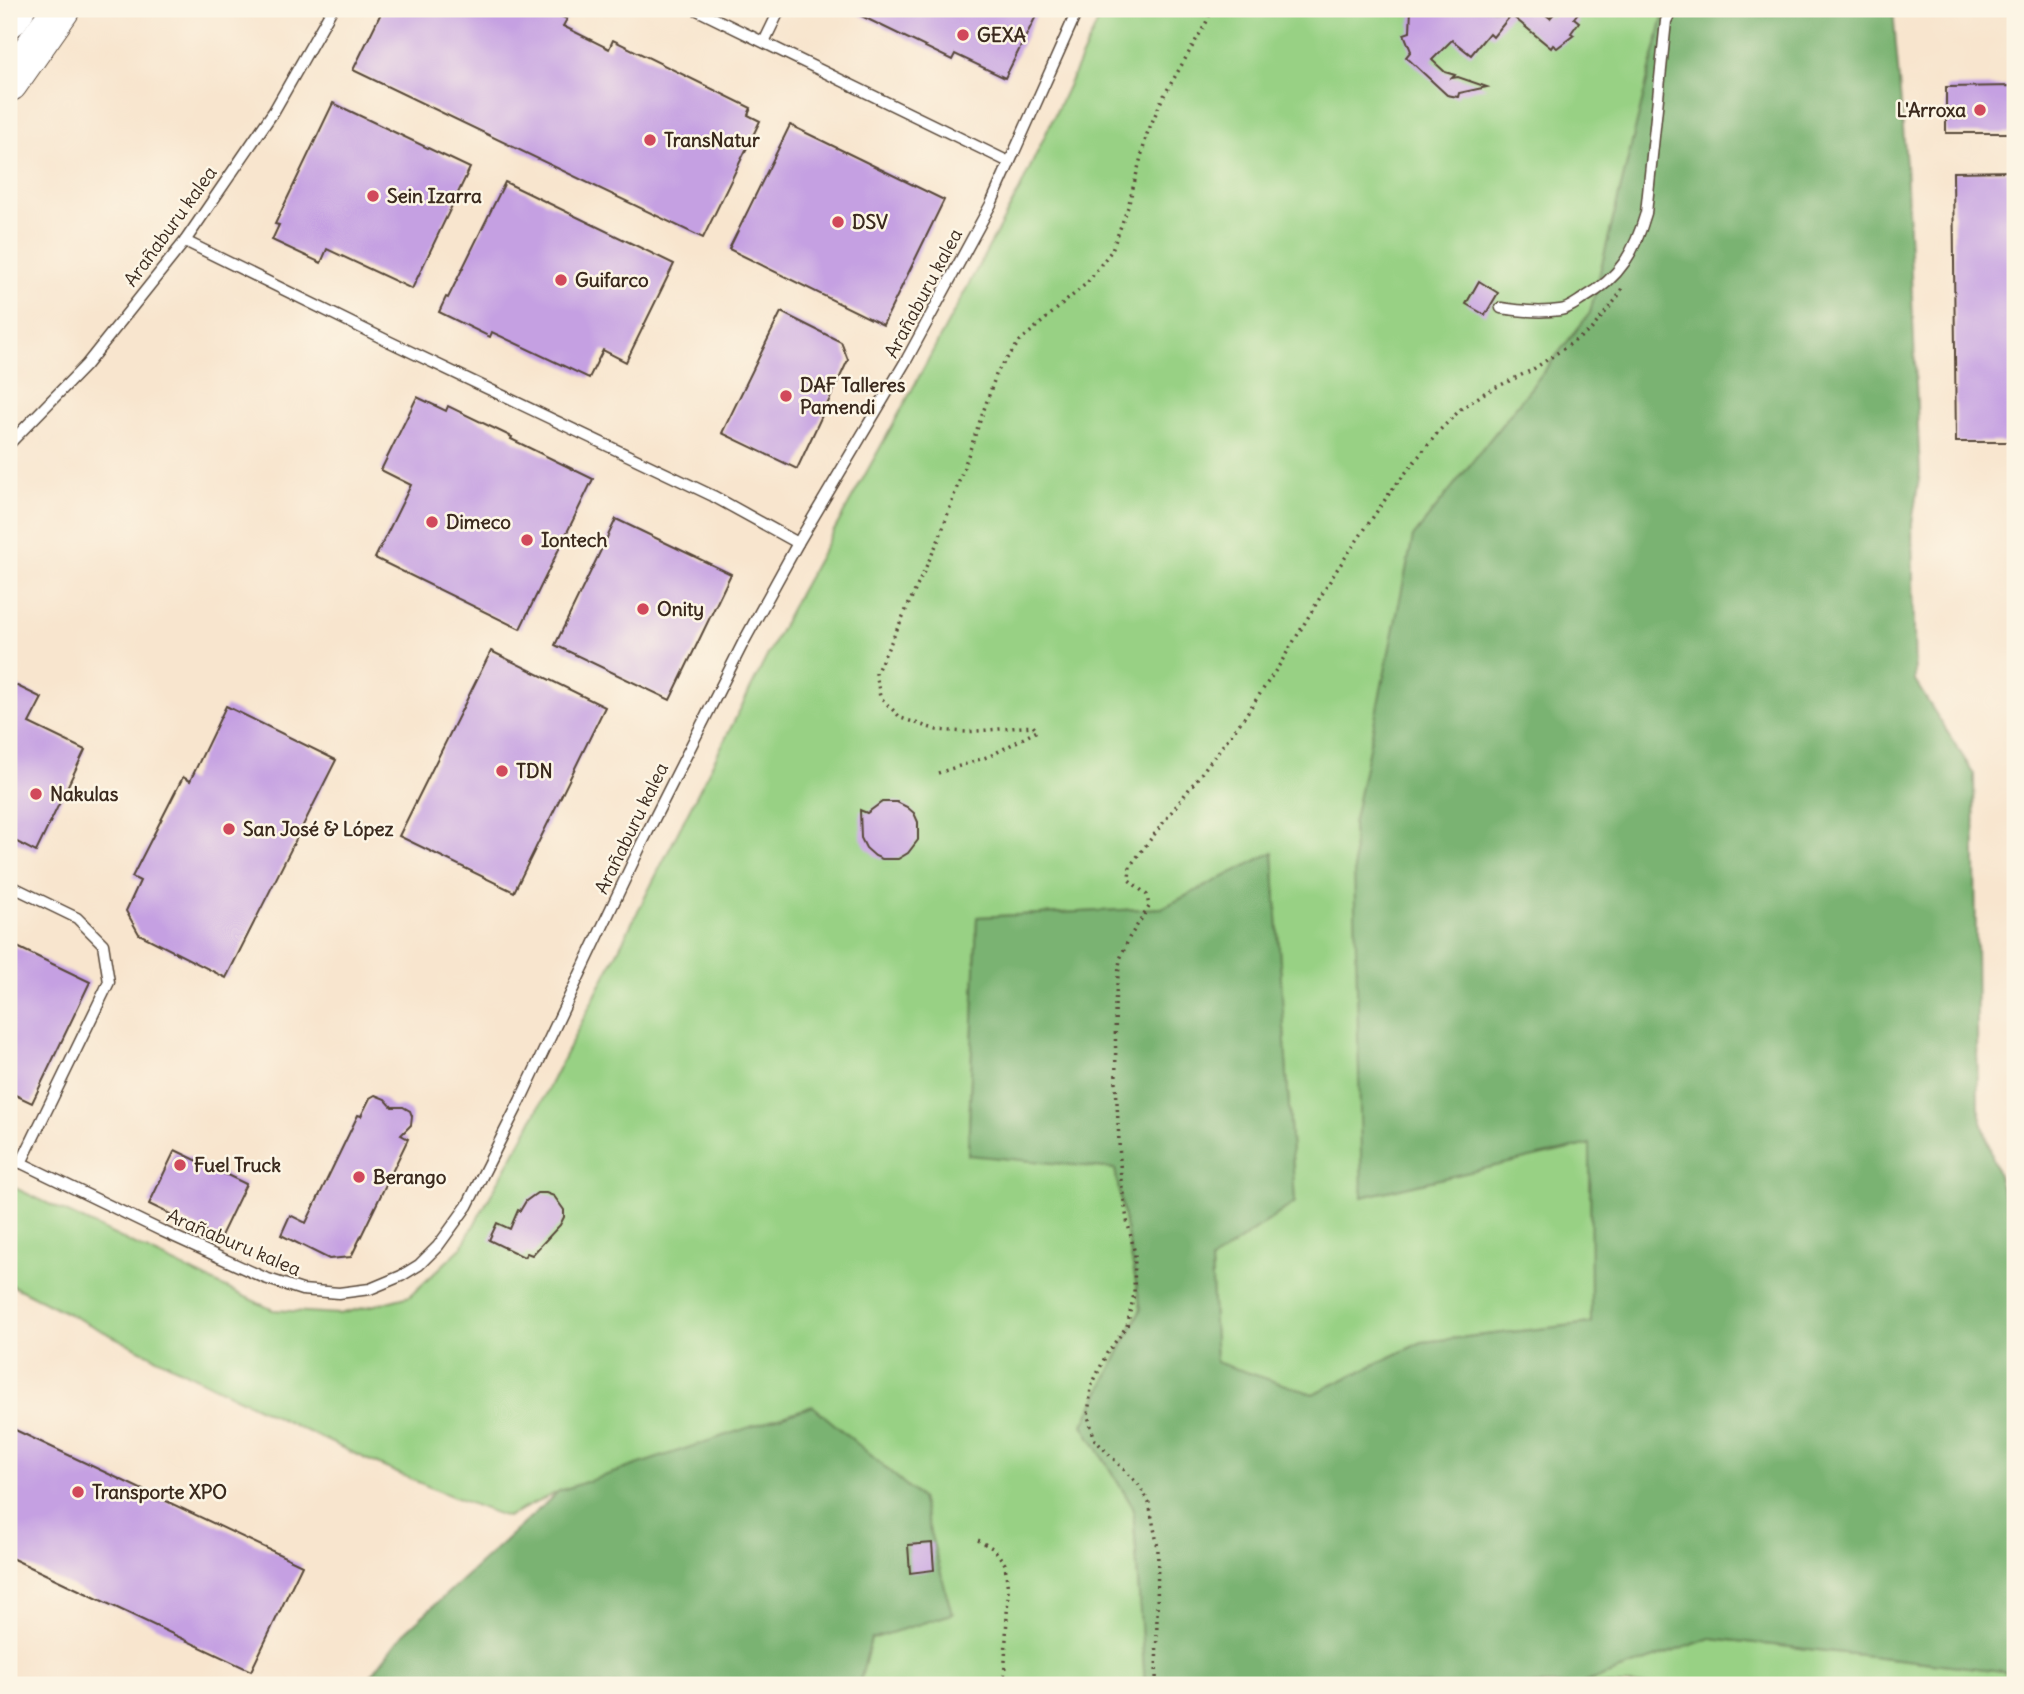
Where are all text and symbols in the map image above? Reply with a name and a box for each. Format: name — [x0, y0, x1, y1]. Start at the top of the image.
place label: GEXA — [977, 23, 1026, 47]
marker: GEXA — [955, 27, 971, 43]
place label: L'Arroxa — [1897, 98, 1966, 122]
marker: L'Arroxa — [1972, 102, 1988, 118]
place label: TransNatur — [664, 128, 760, 152]
marker: TransNatur — [642, 132, 658, 148]
street label: Arañaburu kalea — [118, 161, 222, 291]
place label: Sein Izarra — [387, 184, 482, 208]
marker: Sein Izarra — [365, 188, 381, 204]
place label: DSV — [852, 210, 888, 234]
marker: DSV — [830, 214, 846, 230]
street label: Arañaburu kalea — [879, 224, 967, 362]
place label: Guifarco — [575, 268, 649, 292]
marker: Guifarco — [553, 272, 569, 288]
place label: DAF Talleres Pamendi — [800, 373, 906, 419]
marker: DAF Talleres Pamendi — [778, 388, 794, 404]
place label: Dimeco — [446, 510, 511, 534]
marker: Dimeco — [424, 514, 440, 530]
place label: Iontech — [541, 528, 607, 552]
marker: Iontech — [519, 532, 535, 548]
place label: Onity — [657, 597, 704, 621]
marker: Onity — [635, 601, 651, 617]
street label: Arañaburu kalea — [589, 758, 673, 898]
place label: TDN — [516, 759, 553, 783]
marker: TDN — [494, 763, 510, 779]
place label: Nakulas — [50, 782, 119, 806]
marker: Nakulas — [28, 786, 44, 802]
place label: San José & López — [243, 817, 394, 841]
marker: San José & López — [221, 821, 237, 837]
place label: Fuel Truck — [194, 1153, 281, 1177]
marker: Fuel Truck — [172, 1157, 188, 1173]
place label: Berango — [373, 1165, 447, 1189]
marker: Berango — [351, 1169, 367, 1185]
street label: Arañaburu kalea — [163, 1203, 305, 1281]
place label: Transporte XPO — [92, 1480, 227, 1504]
marker: Transporte XPO — [70, 1484, 86, 1500]

